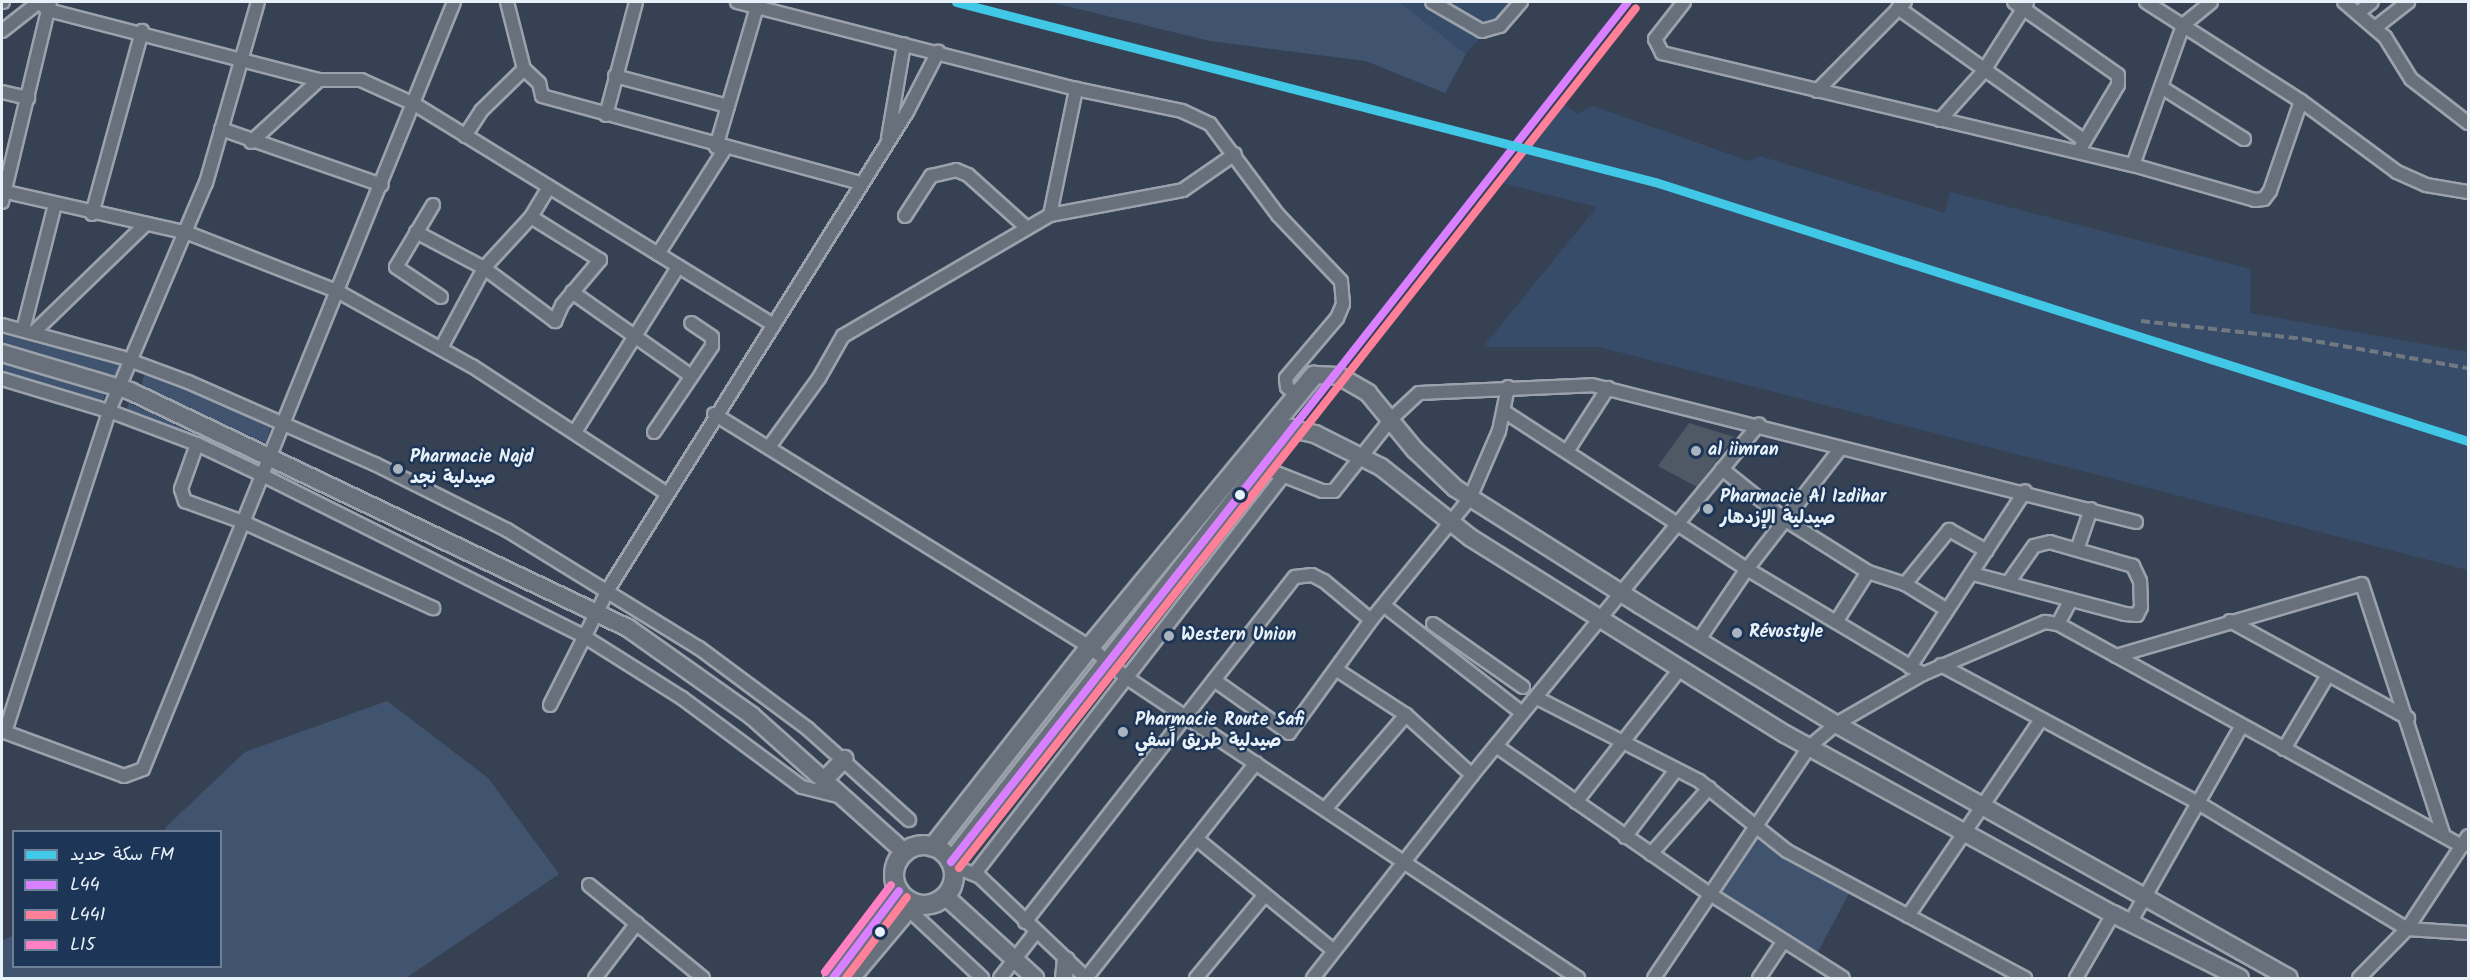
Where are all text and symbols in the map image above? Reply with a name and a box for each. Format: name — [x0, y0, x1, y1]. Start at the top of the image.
place label: al iimran — [1708, 440, 1779, 462]
marker: al iimran — [1689, 444, 1703, 458]
place label: Pharmacie Najd صيدلية نجد — [410, 448, 534, 490]
marker: Pharmacie Najd صيدلية نجد — [391, 462, 405, 476]
place label: Pharmacie Al Izdihar صيدلية الإزدهار — [1720, 488, 1886, 530]
unlabelled marker — [1234, 489, 1246, 501]
marker: Pharmacie Al Izdihar صيدلية الإزدهار — [1701, 502, 1715, 516]
place label: Révostyle — [1749, 622, 1823, 644]
place label: Western Union — [1181, 625, 1296, 647]
marker: Révostyle — [1730, 626, 1744, 640]
marker: Western Union — [1162, 629, 1176, 643]
place label: Pharmacie Route Safi صيدلية طريق اًسفي — [1135, 711, 1304, 754]
marker: Pharmacie Route Safi صيدلية طريق اًسفي — [1116, 725, 1130, 739]
legend — [12, 830, 222, 968]
text: سكة حديد FM — [70, 841, 174, 870]
text: L44 — [70, 871, 100, 900]
text: L441 — [70, 901, 105, 930]
unlabelled marker — [874, 926, 886, 938]
text: L15 — [70, 931, 95, 960]

